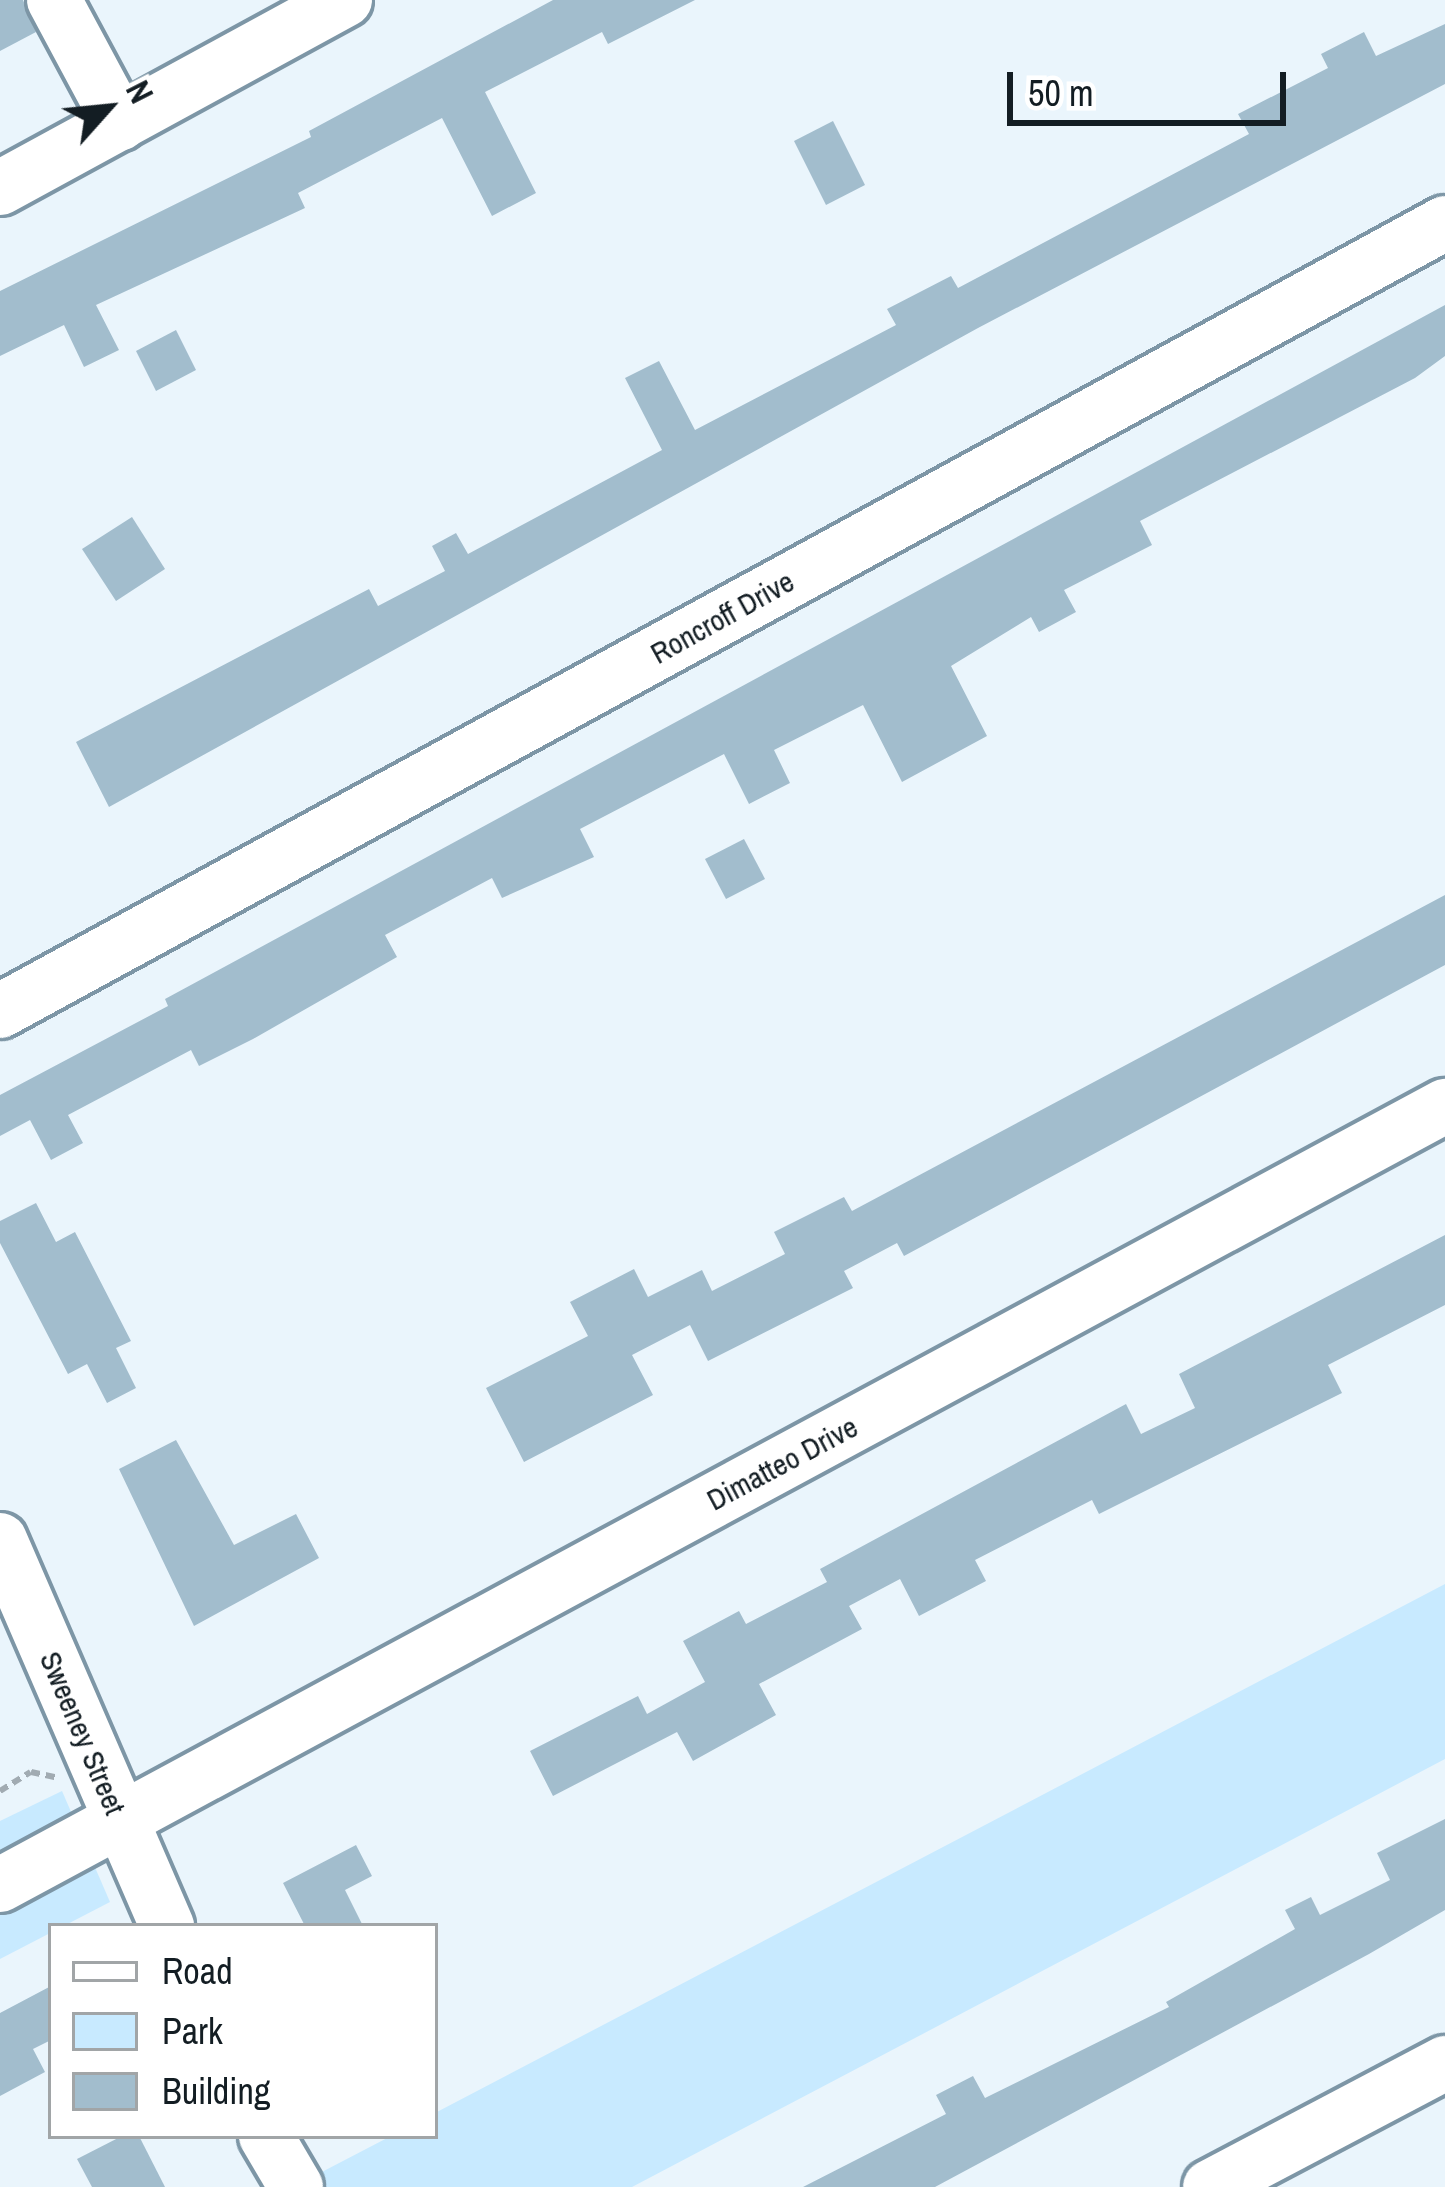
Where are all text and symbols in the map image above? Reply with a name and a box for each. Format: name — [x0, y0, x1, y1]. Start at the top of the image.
north arrow — [48, 48, 168, 168]
scale bar — [1013, 48, 1292, 122]
text: 50 m — [1028, 69, 1094, 117]
text: N — [116, 73, 164, 110]
street label: Roncroff Drive — [644, 563, 800, 671]
street label: Dimatteo Drive — [701, 1408, 863, 1518]
street label: Sweeney Street — [33, 1646, 133, 1820]
legend — [48, 1923, 438, 2139]
text: Road — [162, 1947, 233, 1995]
text: Park — [162, 2007, 223, 2055]
text: Building — [162, 2067, 270, 2115]

